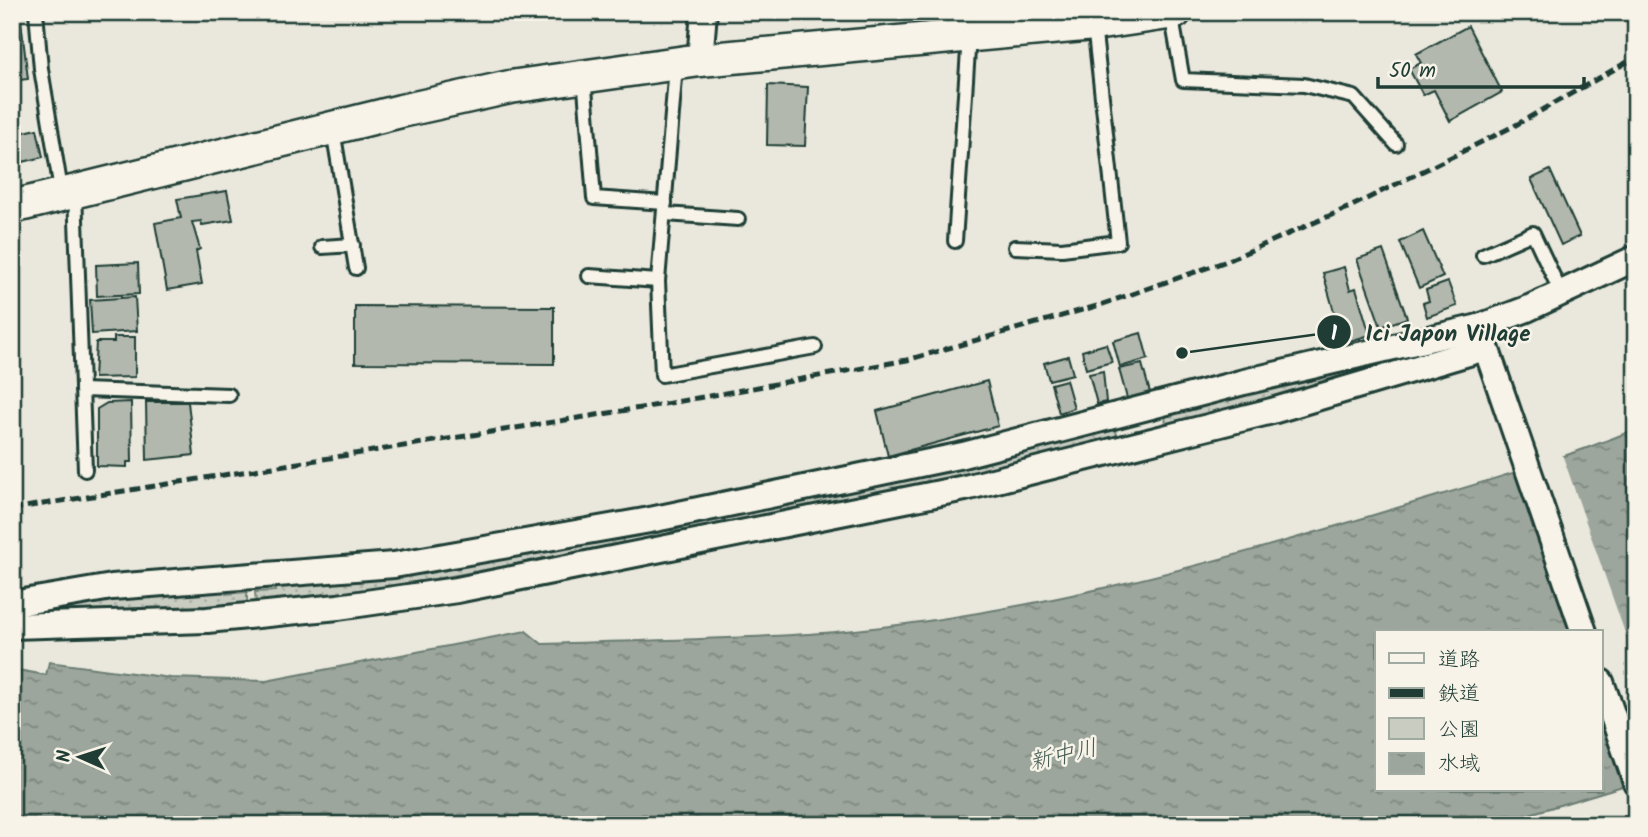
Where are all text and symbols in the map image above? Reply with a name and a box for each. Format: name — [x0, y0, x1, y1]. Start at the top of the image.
scale bar — [1378, 46, 1585, 90]
text: 50 m — [1389, 55, 1436, 88]
callout: Ici Japon Village — [1316, 310, 1545, 354]
text: Ici Japon Village — [1365, 317, 1531, 353]
text: 1 — [1331, 318, 1338, 351]
legend — [1375, 630, 1602, 792]
text: 道路 — [1438, 644, 1480, 677]
text: 鉄道 — [1438, 678, 1480, 711]
text: 公園 — [1438, 714, 1480, 747]
north arrow — [46, 722, 116, 792]
water label: 新中川 — [1026, 731, 1101, 781]
text: 水域 — [1438, 748, 1480, 781]
text: N — [50, 749, 80, 763]

